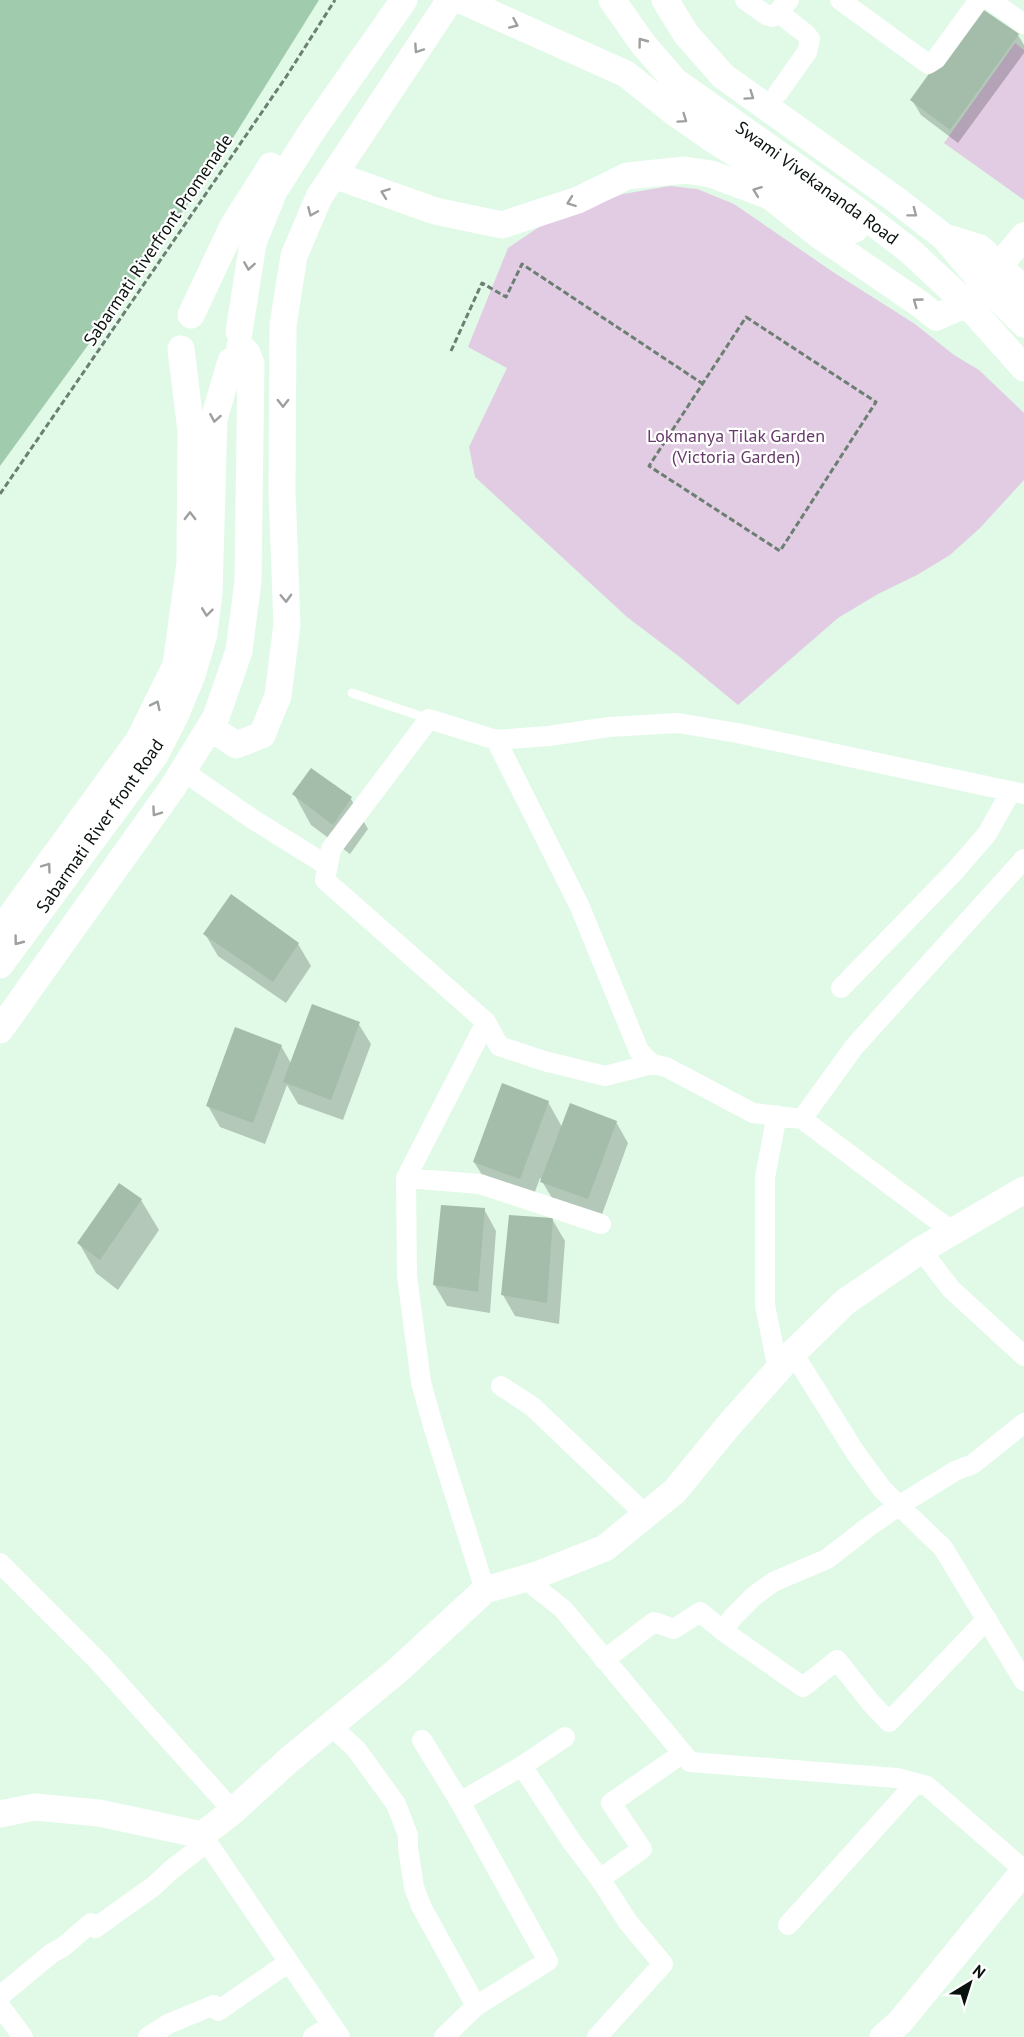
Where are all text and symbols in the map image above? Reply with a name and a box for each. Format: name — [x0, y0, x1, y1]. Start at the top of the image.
one-way arrow — [508, 17, 519, 29]
one-way arrow — [638, 38, 649, 49]
one-way arrow — [414, 42, 425, 53]
one-way arrow — [743, 89, 754, 100]
one-way arrow — [676, 112, 687, 123]
street label: Swami Vivekananda Road — [731, 116, 903, 249]
street label: Sabarmati Riverfront Promenade — [78, 129, 237, 350]
one-way arrow — [752, 186, 763, 199]
one-way arrow — [380, 187, 391, 200]
one-way arrow — [566, 194, 577, 207]
one-way arrow — [307, 206, 319, 217]
one-way arrow — [907, 206, 918, 217]
one-way arrow — [244, 261, 256, 271]
one-way arrow — [912, 298, 923, 309]
one-way arrow — [277, 398, 289, 407]
one-way arrow — [209, 412, 222, 422]
park label: Lokmanya Tilak Garden (Victoria Garden) — [647, 424, 825, 468]
one-way arrow — [184, 511, 196, 520]
one-way arrow — [280, 593, 293, 602]
one-way arrow — [201, 608, 213, 617]
one-way arrow — [149, 701, 160, 712]
street label: Sabarmati River front Road — [31, 734, 168, 917]
one-way arrow — [152, 805, 163, 816]
one-way arrow — [40, 862, 51, 873]
one-way arrow — [14, 934, 25, 945]
north arrow — [940, 1953, 1000, 2013]
text: N — [969, 1960, 990, 1982]

